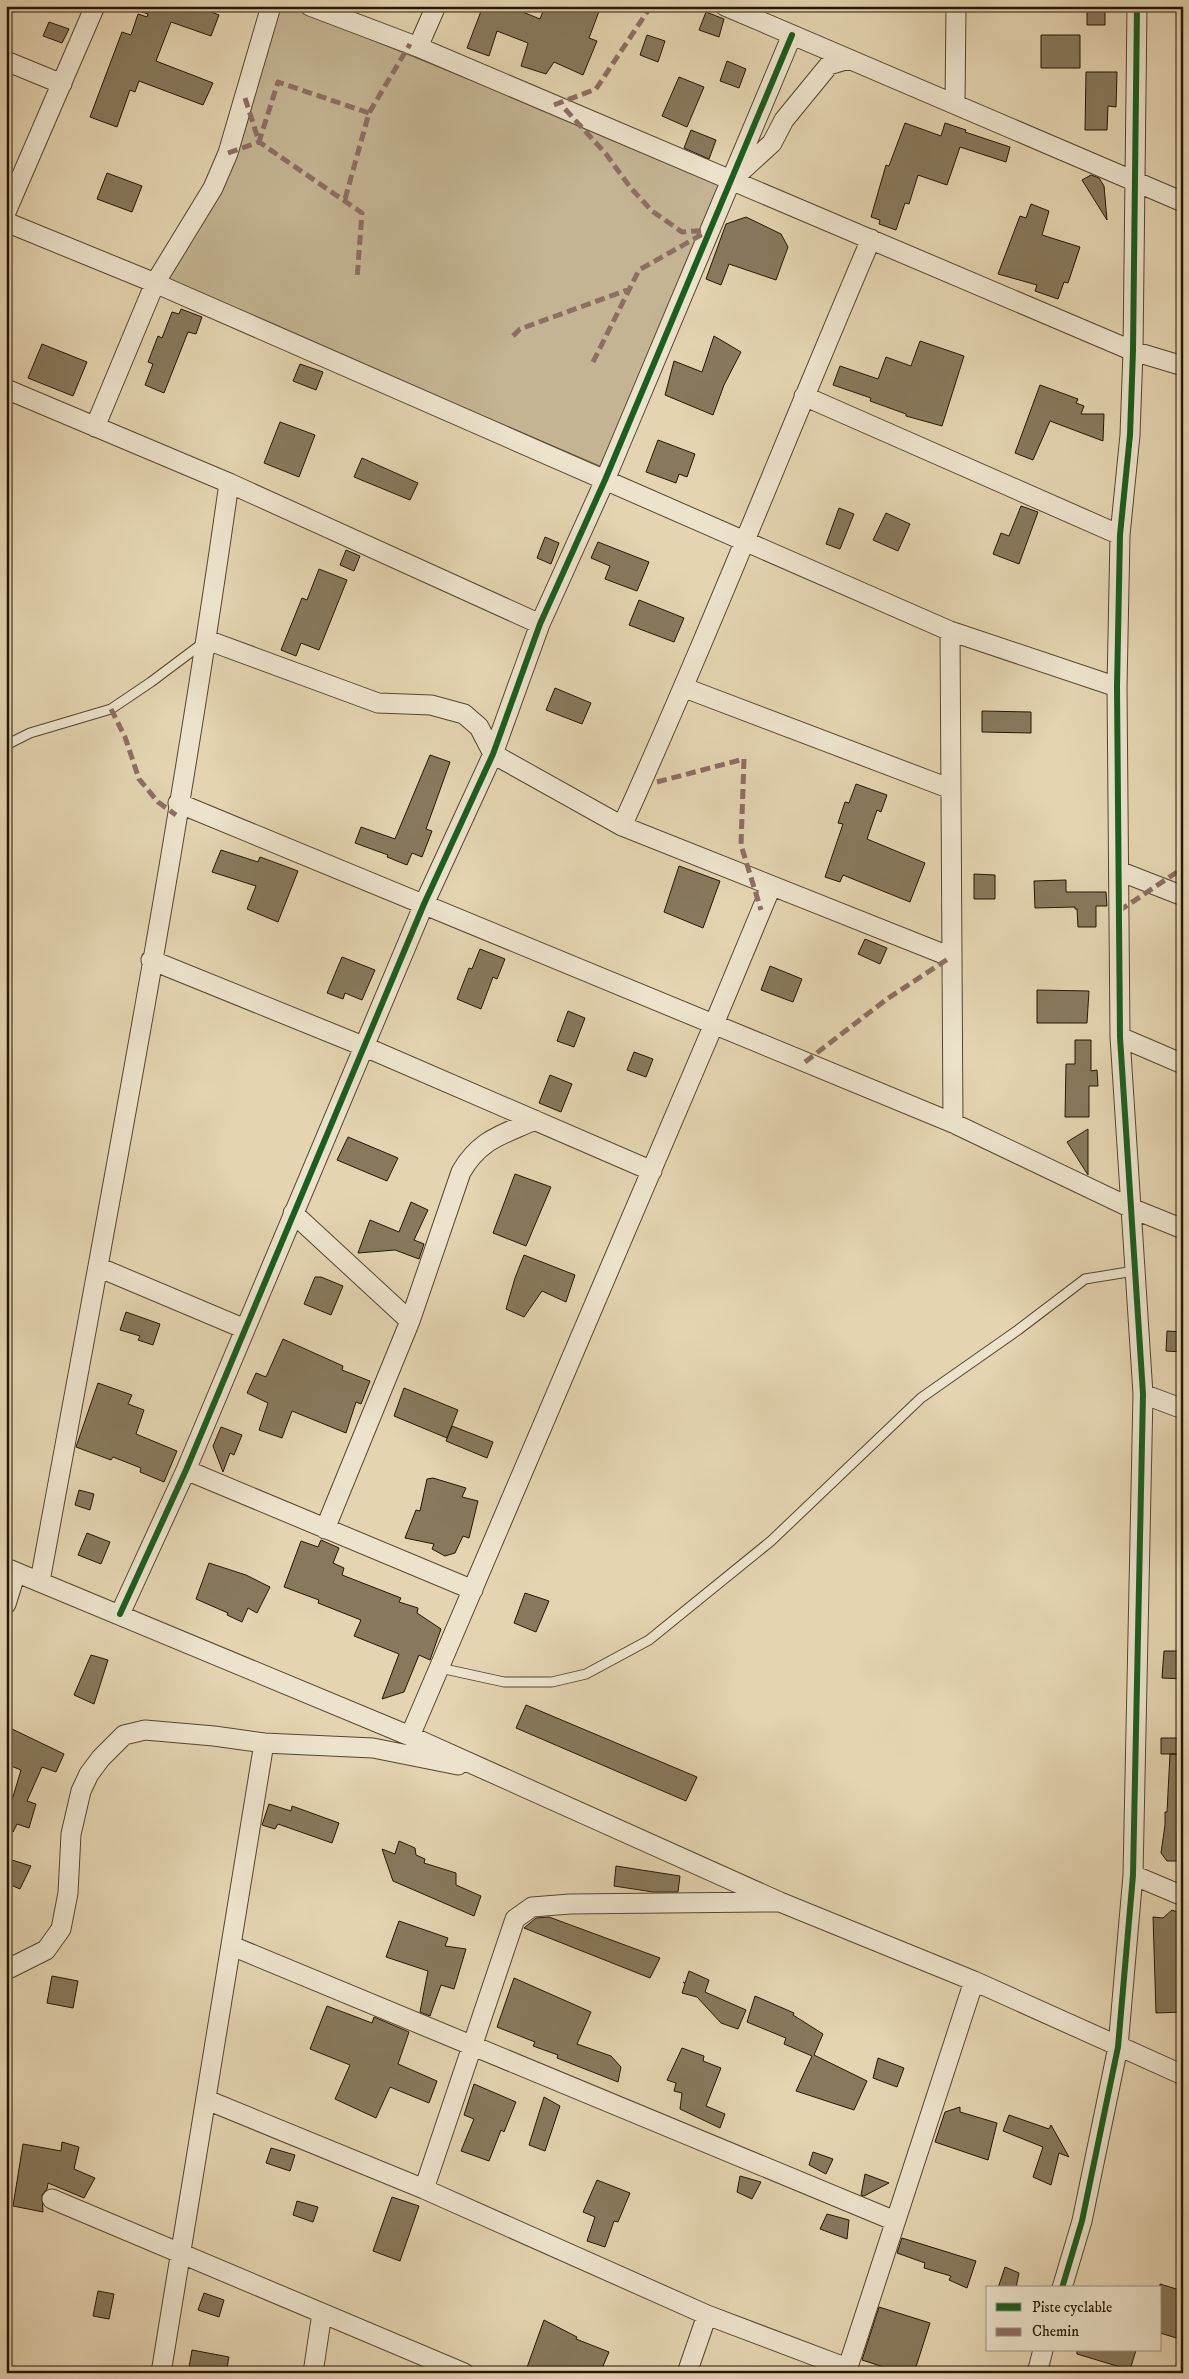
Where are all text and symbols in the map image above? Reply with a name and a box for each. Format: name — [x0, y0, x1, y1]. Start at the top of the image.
legend — [986, 2286, 1162, 2352]
text: Piste cyclable — [1032, 2298, 1112, 2317]
text: Chemin — [1032, 2322, 1079, 2341]

